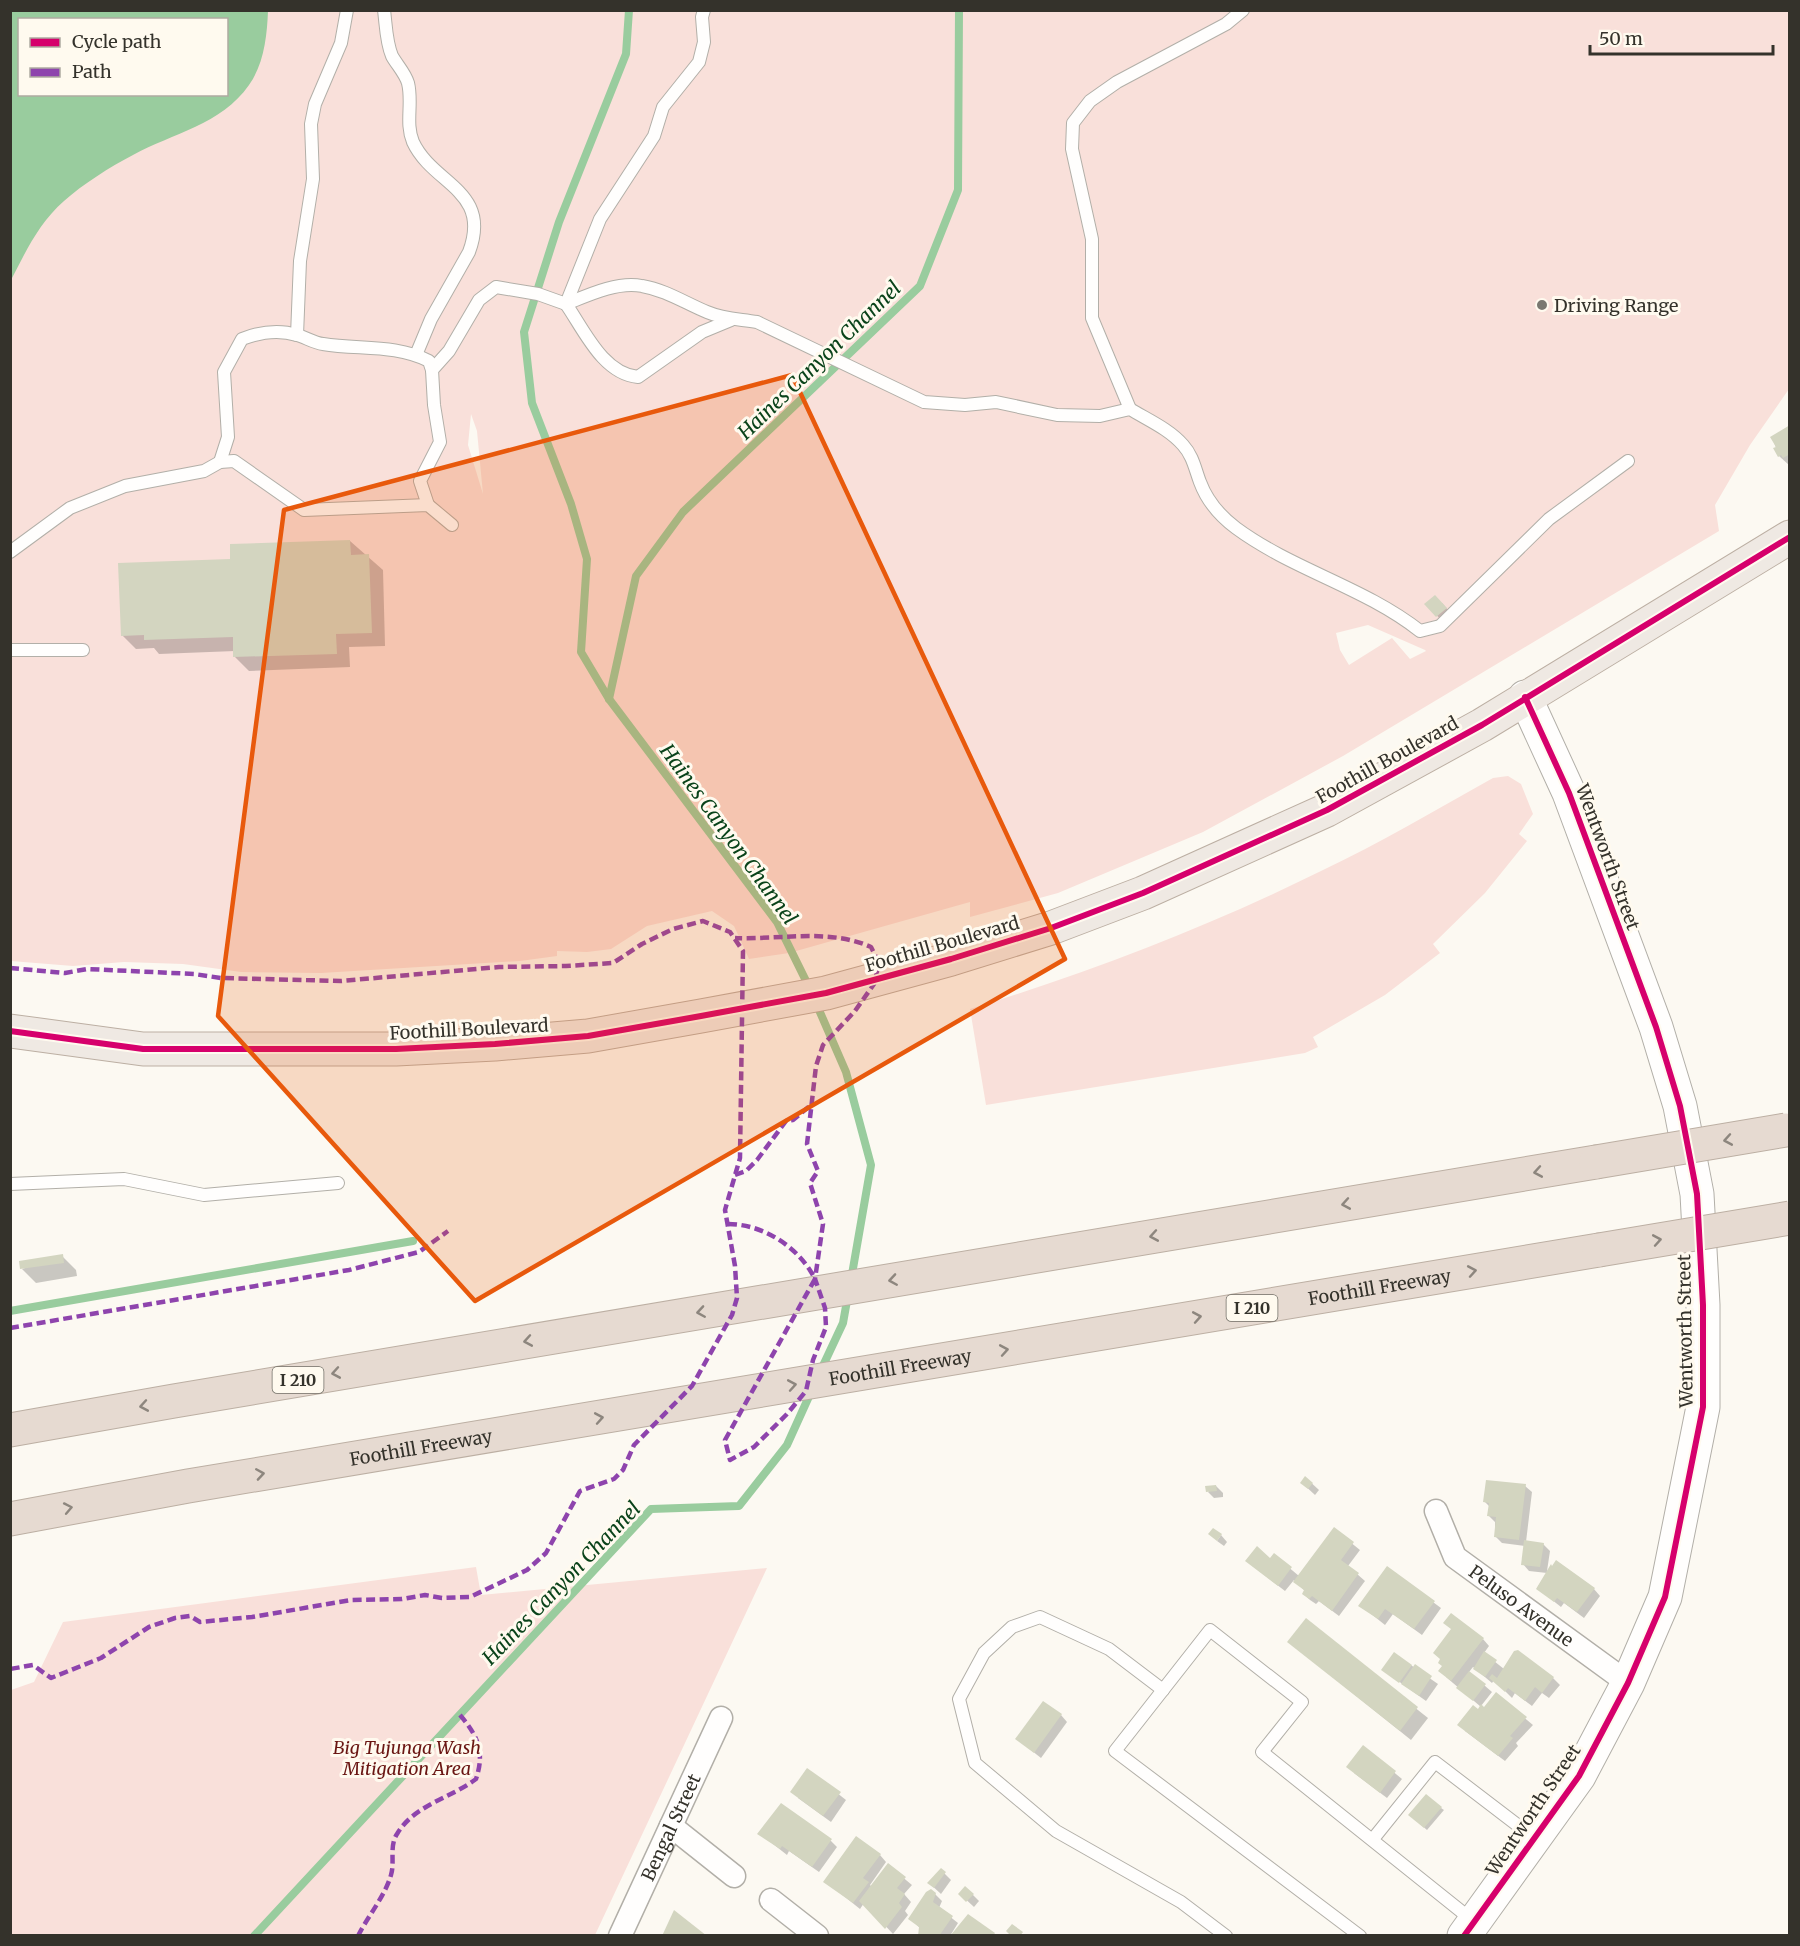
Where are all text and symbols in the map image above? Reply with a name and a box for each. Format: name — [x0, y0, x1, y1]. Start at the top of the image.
legend — [18, 18, 228, 96]
scale bar — [1590, 18, 1773, 56]
text: 50 m — [1599, 27, 1643, 50]
text: Cycle path — [72, 30, 162, 53]
text: Path — [72, 60, 112, 83]
water label: Haines Canyon Channel — [731, 276, 906, 445]
place label: Driving Range — [1554, 294, 1678, 317]
marker: Driving Range — [1535, 298, 1549, 312]
street label: Foothill Boulevard — [1312, 711, 1462, 809]
water label: Haines Canyon Channel — [654, 738, 803, 929]
street label: Wentworth Street — [1571, 780, 1645, 933]
street label: Foothill Boulevard — [862, 911, 1022, 977]
street label: Foothill Boulevard — [389, 1013, 549, 1045]
one-way arrow — [1723, 1133, 1733, 1145]
one-way arrow — [1534, 1165, 1543, 1177]
one-way arrow — [1341, 1197, 1351, 1210]
one-way arrow — [1149, 1229, 1159, 1242]
one-way arrow — [1652, 1234, 1662, 1247]
street label: Wentworth Street — [1672, 1254, 1698, 1409]
street label: Foothill Freeway — [1306, 1263, 1453, 1310]
one-way arrow — [1466, 1265, 1476, 1278]
one-way arrow — [889, 1273, 898, 1285]
road number: I 210 — [1226, 1295, 1278, 1321]
one-way arrow — [696, 1305, 706, 1318]
one-way arrow — [1192, 1312, 1201, 1324]
one-way arrow — [524, 1334, 534, 1347]
street label: Foothill Freeway — [827, 1344, 974, 1390]
one-way arrow — [1000, 1344, 1009, 1356]
one-way arrow — [331, 1366, 341, 1379]
road number: I 210 — [272, 1367, 324, 1393]
one-way arrow — [787, 1380, 796, 1392]
one-way arrow — [139, 1399, 149, 1412]
one-way arrow — [595, 1412, 604, 1424]
street label: Foothill Freeway — [348, 1424, 494, 1470]
one-way arrow — [255, 1469, 265, 1481]
water label: Haines Canyon Channel — [476, 1496, 645, 1671]
one-way arrow — [63, 1502, 73, 1515]
street label: Peluso Avenue — [1465, 1560, 1578, 1651]
park label: Big Tujunga Wash Mitigation Area — [333, 1736, 481, 1780]
street label: Wentworth Street — [1480, 1740, 1586, 1881]
street label: Bengal Street — [636, 1770, 705, 1884]

